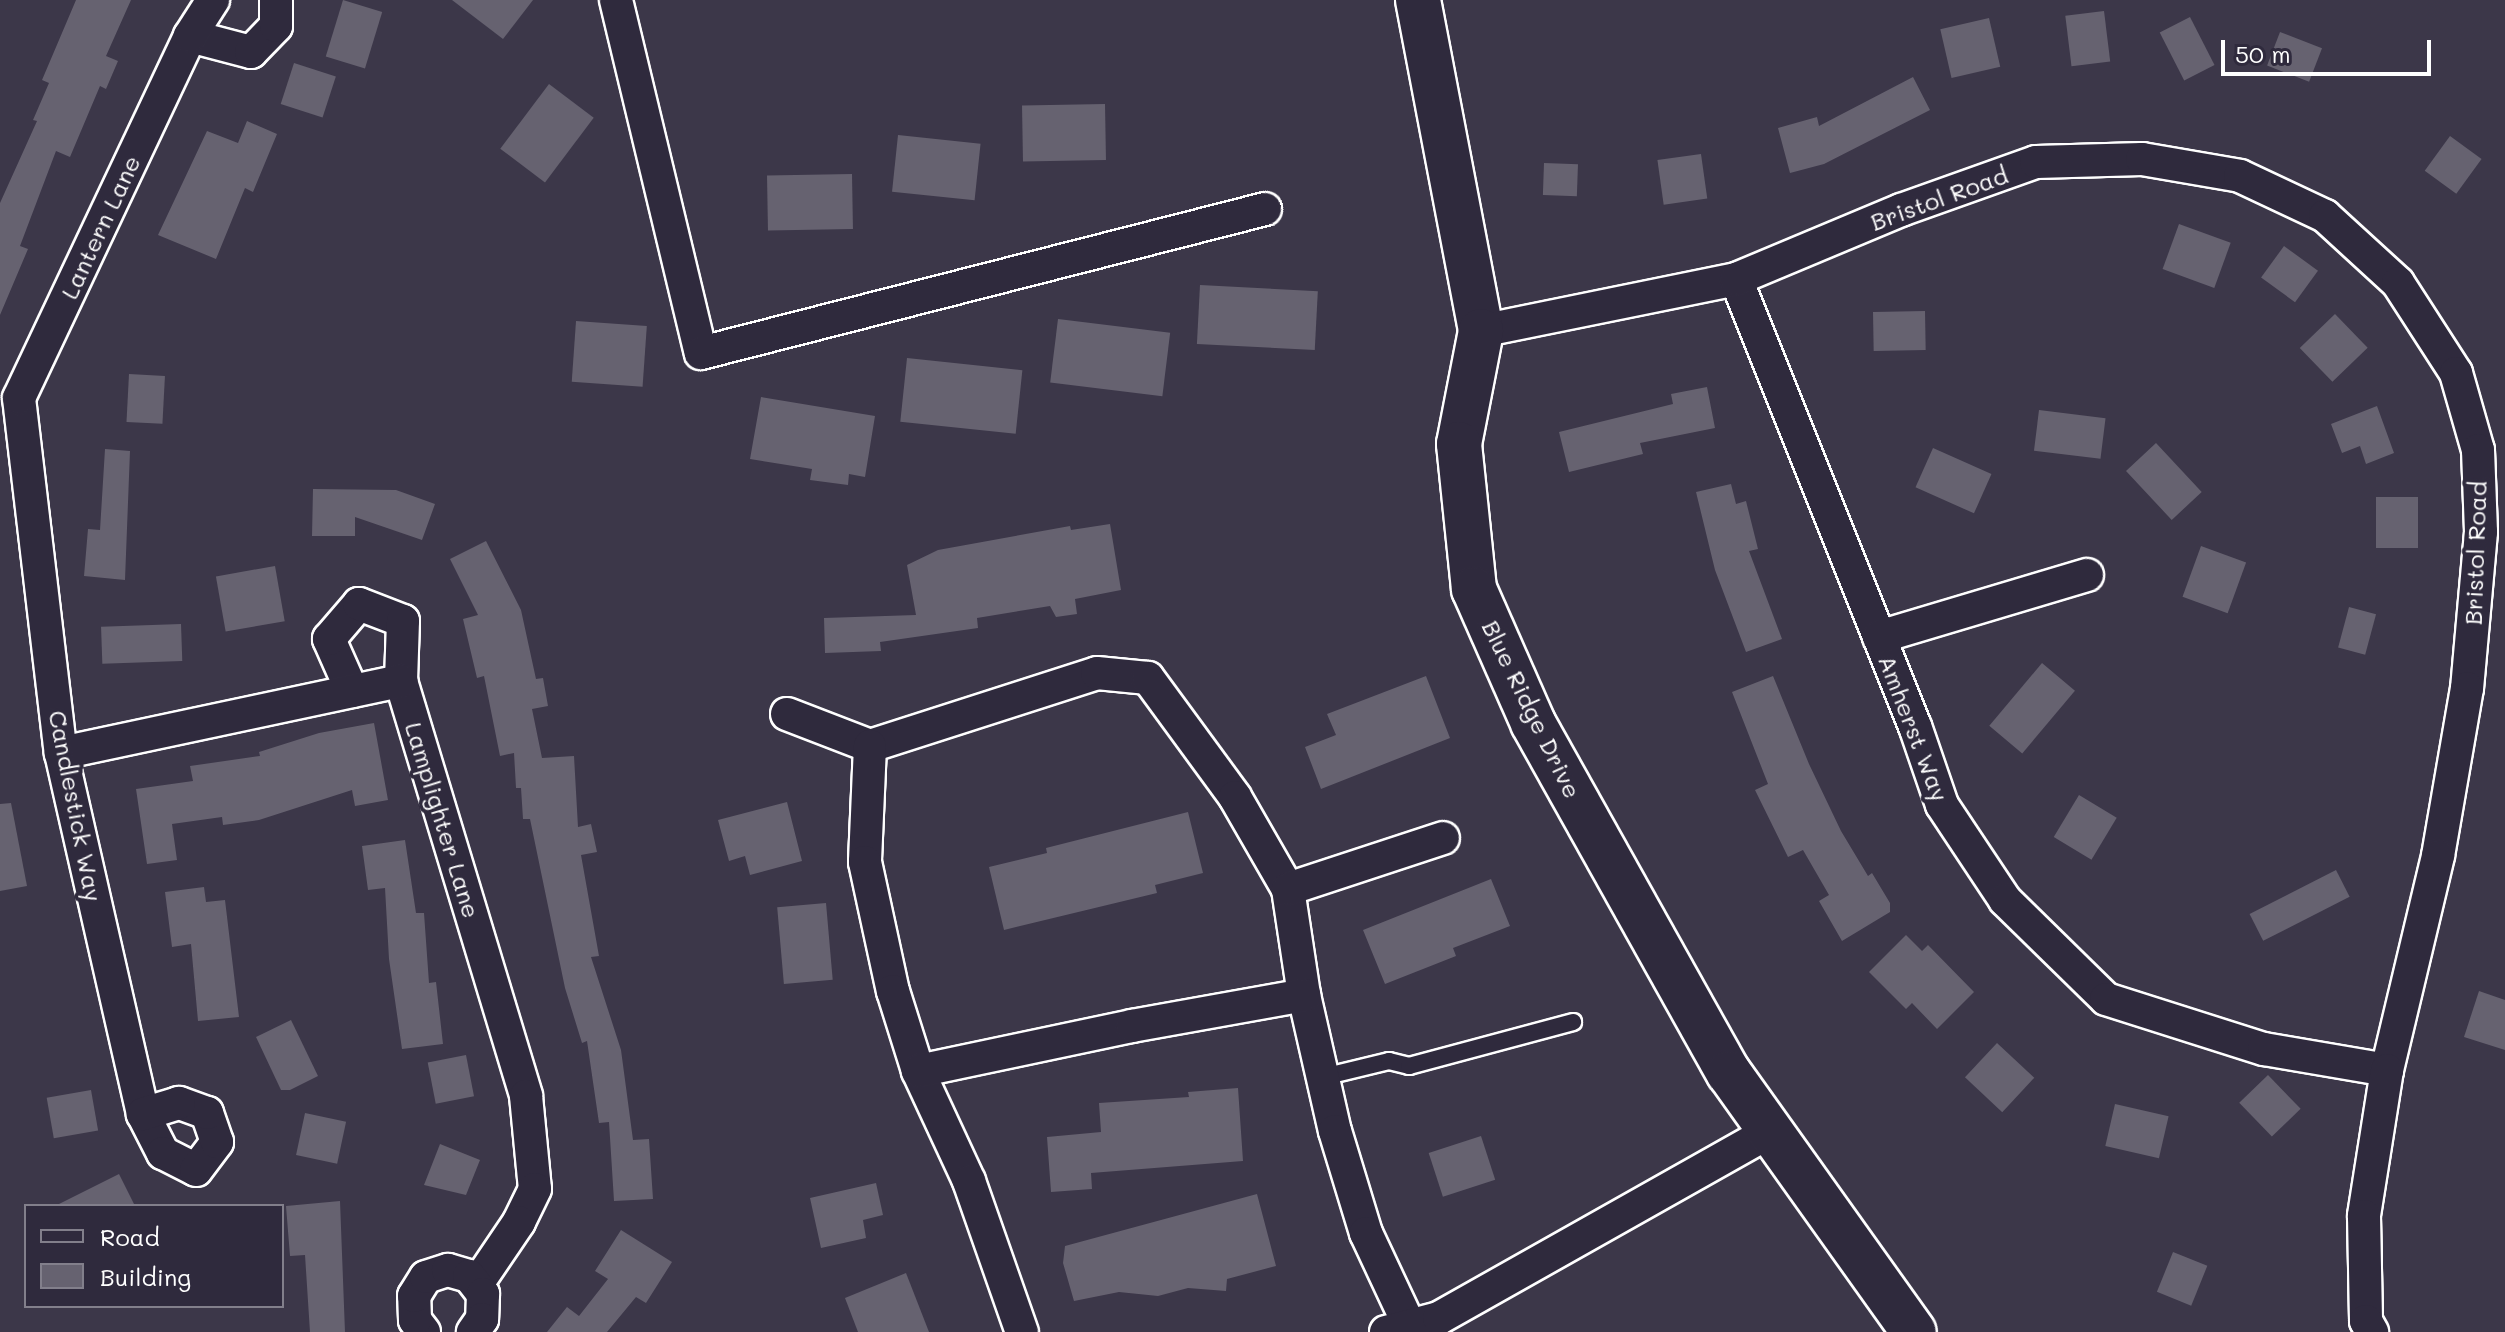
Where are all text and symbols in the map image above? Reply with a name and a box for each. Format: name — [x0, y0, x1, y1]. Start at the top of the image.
scale bar — [2225, 24, 2435, 74]
text: 50 m — [2235, 38, 2291, 69]
street label: Lantern Lane — [54, 151, 146, 303]
street label: Bristol Road — [1866, 160, 2012, 236]
street label: Bristol Road — [2458, 480, 2492, 626]
street label: Blue Ridge Drive — [1476, 615, 1588, 803]
street label: Amherst Way — [1873, 651, 1955, 805]
street label: Candlestick Way — [43, 708, 109, 904]
street label: Lamplighter Lane — [400, 719, 486, 921]
legend — [24, 1204, 284, 1308]
text: Road — [100, 1221, 160, 1252]
text: Building — [100, 1261, 191, 1292]

